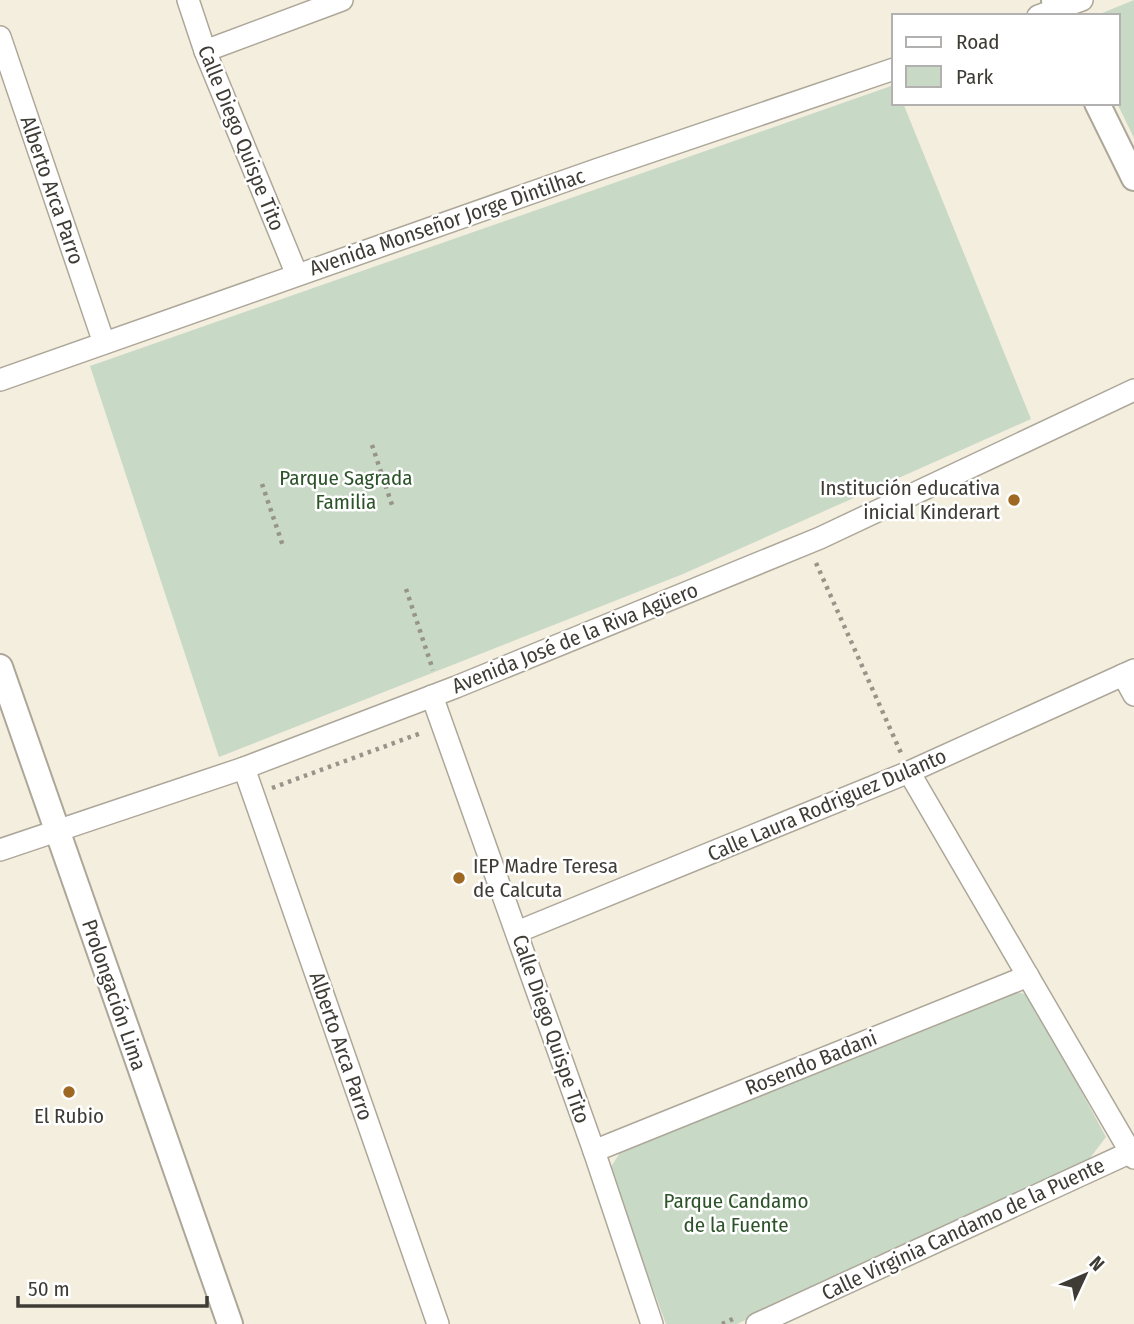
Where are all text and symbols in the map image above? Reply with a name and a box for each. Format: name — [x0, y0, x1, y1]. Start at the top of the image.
legend — [892, 14, 1120, 105]
text: Road — [956, 29, 1000, 55]
street label: Calle Diego Quispe Tito — [192, 41, 290, 235]
text: Park — [956, 64, 994, 90]
street label: Alberto Arca Parro — [14, 112, 90, 268]
street label: Avenida Monseñor Jorge Dintilhac — [306, 163, 588, 281]
park label: Parque Sagrada Familia — [279, 465, 413, 515]
place label: Institución educativa inicial Kinderart — [820, 475, 1000, 525]
marker: Institución educativa inicial Kinderart — [1006, 492, 1022, 508]
street label: Avenida José de la Riva Agüero — [448, 577, 702, 699]
street label: Calle Laura Rodriguez Dulanto — [704, 743, 950, 867]
place label: IEP Madre Teresa de Calcuta — [473, 853, 618, 903]
marker: IEP Madre Teresa de Calcuta — [451, 870, 467, 886]
street label: Prolongación Lima — [76, 916, 152, 1074]
street label: Calle Diego Quispe Tito — [507, 931, 595, 1127]
street label: Alberto Arca Parro — [303, 968, 379, 1124]
street label: Rosendo Badani — [741, 1025, 881, 1101]
marker: El Rubio — [61, 1084, 77, 1100]
place label: El Rubio — [34, 1103, 104, 1129]
street label: Calle Virginia Candamo de la Puente — [817, 1152, 1109, 1306]
park label: Parque Candamo de la Fuente — [663, 1188, 809, 1238]
north arrow — [1050, 1240, 1120, 1310]
text: N — [1085, 1251, 1109, 1276]
scale bar — [18, 1264, 206, 1308]
text: 50 m — [28, 1276, 70, 1302]

